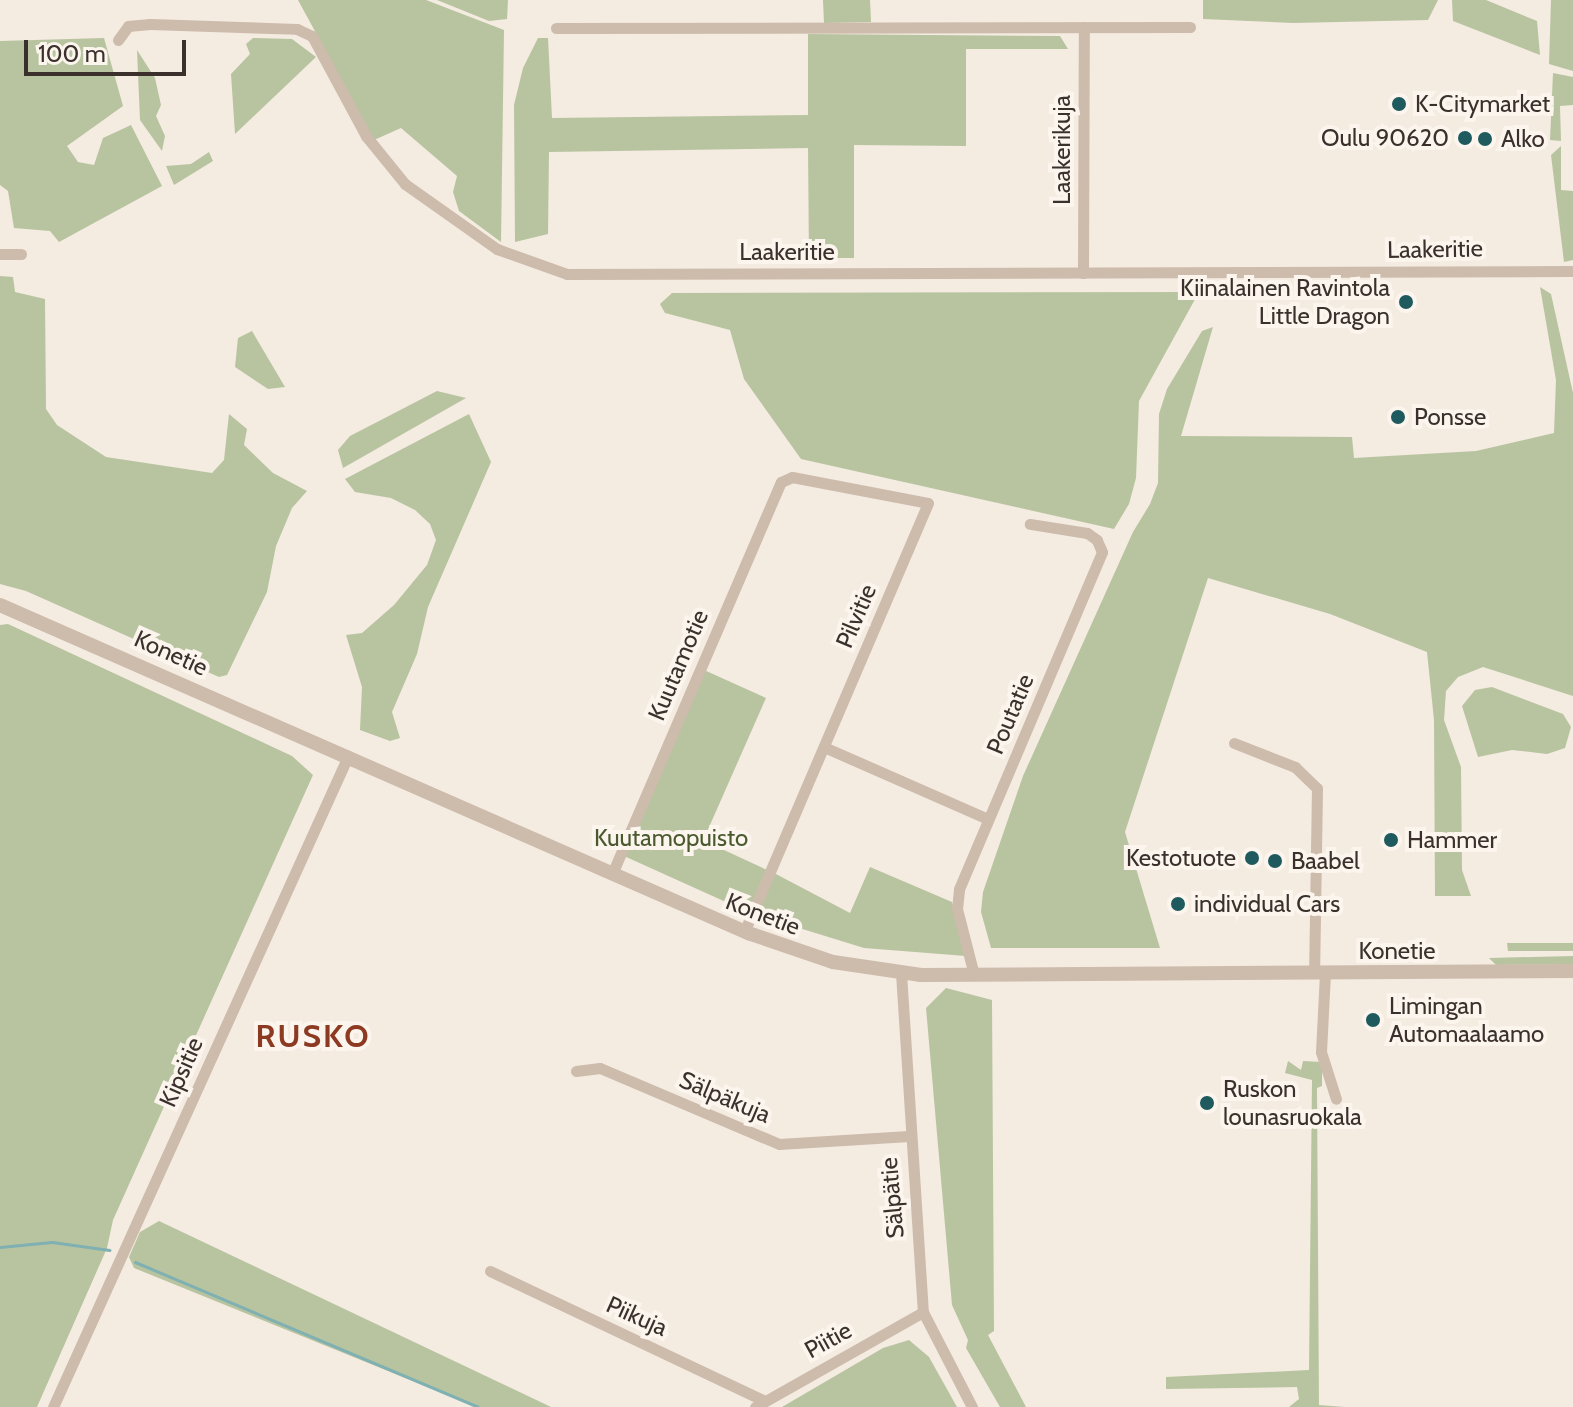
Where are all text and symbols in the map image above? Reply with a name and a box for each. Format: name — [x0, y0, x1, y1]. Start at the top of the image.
scale bar — [28, 24, 190, 74]
text: 100 m — [38, 39, 106, 68]
place label: K-Citymarket — [1415, 90, 1550, 118]
street label: Laakerikuja — [1048, 95, 1076, 205]
marker: K-Citymarket — [1390, 95, 1408, 113]
place label: Oulu 90620 — [1321, 124, 1449, 152]
place label: Alko — [1501, 125, 1545, 153]
marker: Oulu 90620 — [1456, 129, 1474, 147]
marker: Alko — [1476, 130, 1494, 148]
street label: Laakeritie — [1387, 234, 1483, 264]
street label: Laakeritie — [739, 238, 835, 266]
place label: Kiinalainen Ravintola Little Dragon — [1180, 274, 1390, 330]
marker: Kiinalainen Ravintola Little Dragon — [1397, 293, 1415, 311]
place label: Ponsse — [1414, 403, 1486, 431]
marker: Ponsse — [1389, 408, 1407, 426]
street label: Pilvitie — [830, 580, 882, 652]
street label: Kuutamotie — [642, 605, 714, 725]
street label: Konetie — [130, 624, 212, 682]
street label: Poutatie — [980, 670, 1040, 758]
park label: Kuutamopuisto — [594, 824, 748, 852]
place label: Hammer — [1407, 826, 1497, 854]
marker: Hammer — [1382, 831, 1400, 849]
place label: Kestotuote — [1126, 844, 1236, 872]
place label: Baabel — [1291, 847, 1360, 875]
marker: Kestotuote — [1243, 849, 1261, 867]
marker: Baabel — [1266, 852, 1284, 870]
street label: Konetie — [722, 887, 804, 941]
place label: individual Cars — [1194, 890, 1340, 918]
marker: individual Cars — [1169, 895, 1187, 913]
street label: Konetie — [1358, 937, 1436, 965]
place label: Limingan Automaalaamo — [1389, 992, 1544, 1048]
marker: Limingan Automaalaamo — [1364, 1011, 1382, 1029]
district label: RUSKO — [255, 1017, 371, 1055]
street label: Kipsitie — [153, 1033, 209, 1111]
street label: Sälpäkuja — [675, 1065, 775, 1129]
place label: Ruskon lounasruokala — [1223, 1075, 1362, 1131]
marker: Ruskon lounasruokala — [1198, 1094, 1216, 1112]
street label: Sälpätie — [874, 1156, 910, 1240]
street label: Piikuja — [602, 1290, 672, 1342]
street label: Piitie — [799, 1315, 857, 1365]

